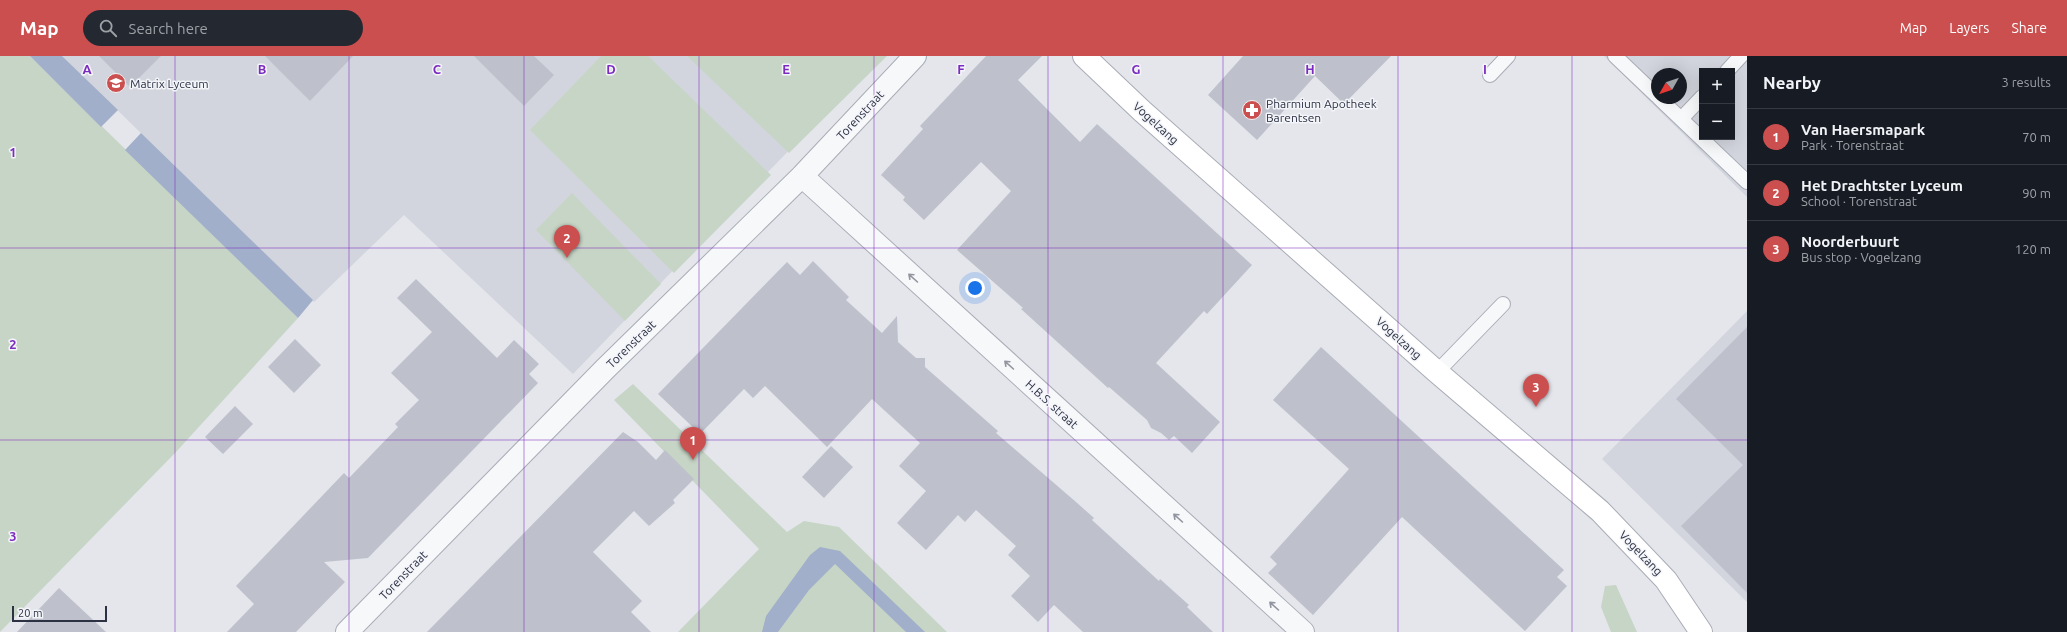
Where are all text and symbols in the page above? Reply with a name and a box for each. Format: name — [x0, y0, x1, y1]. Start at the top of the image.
search box — [83, 10, 363, 46]
text: Map — [20, 17, 59, 39]
icon: search — [97, 17, 119, 39]
text: Search here — [129, 20, 208, 37]
text: Map — [1900, 20, 1927, 36]
text: Layers — [1949, 20, 1989, 36]
text: Share — [2011, 20, 2047, 36]
text: A — [82, 62, 92, 76]
text: B — [258, 62, 267, 76]
text: C — [433, 62, 442, 76]
text: D — [606, 62, 616, 76]
text: E — [782, 62, 790, 76]
text: F — [957, 62, 965, 76]
text: G — [1132, 62, 1141, 76]
text: H — [1305, 62, 1315, 76]
text: I — [1483, 62, 1487, 76]
north arrow — [1651, 68, 1687, 104]
map controls — [1699, 68, 1735, 140]
button: + — [1699, 68, 1735, 104]
school or university icon: Matrix Lyceum — [105, 72, 127, 94]
text: Nearby — [1763, 73, 1821, 92]
text: 3 results — [2001, 75, 2051, 89]
place label: Matrix Lyceum — [130, 77, 209, 90]
street label: Torenstraat — [834, 87, 886, 142]
place label: Pharmium Apotheek Barentsen — [1266, 97, 1377, 124]
street label: Vogelzang — [1131, 99, 1181, 147]
pharmacy icon: Pharmium Apotheek Barentsen — [1241, 99, 1263, 121]
button: − — [1699, 104, 1735, 140]
text: Van Haersmapark — [1801, 121, 1925, 138]
text: 1 — [1772, 130, 1780, 144]
text: 70 m — [2022, 130, 2051, 144]
text: Park · Torenstraat — [1801, 138, 1904, 152]
text: 1 — [9, 145, 17, 159]
text: Het Drachtster Lyceum — [1801, 177, 1963, 194]
text: 2 — [1772, 186, 1780, 200]
text: 90 m — [2022, 186, 2051, 200]
text: School · Torenstraat — [1801, 194, 1917, 208]
pin: 2 — [554, 225, 580, 258]
text: Noorderbuurt — [1801, 233, 1899, 250]
text: 3 — [1772, 242, 1780, 256]
text: 120 m — [2015, 242, 2051, 256]
text: Bus stop · Vogelzang — [1801, 250, 1921, 264]
one-way arrow — [908, 273, 918, 282]
your location — [965, 278, 985, 298]
street label: Vogelzang — [1374, 314, 1424, 362]
street label: Torenstraat — [604, 317, 658, 370]
text: 2 — [9, 337, 17, 351]
one-way arrow — [1004, 360, 1014, 370]
pin: 3 — [1523, 374, 1549, 407]
street label: H.B.S. straat — [1023, 377, 1081, 431]
pin: 1 — [680, 427, 706, 460]
one-way arrow — [1173, 514, 1183, 523]
street label: Vogelzang — [1617, 528, 1665, 578]
text: 3 — [9, 529, 17, 543]
street label: Torenstraat — [377, 548, 430, 602]
one-way arrow — [1269, 601, 1279, 610]
scale bar — [12, 604, 107, 623]
text: 20 m — [18, 607, 42, 619]

